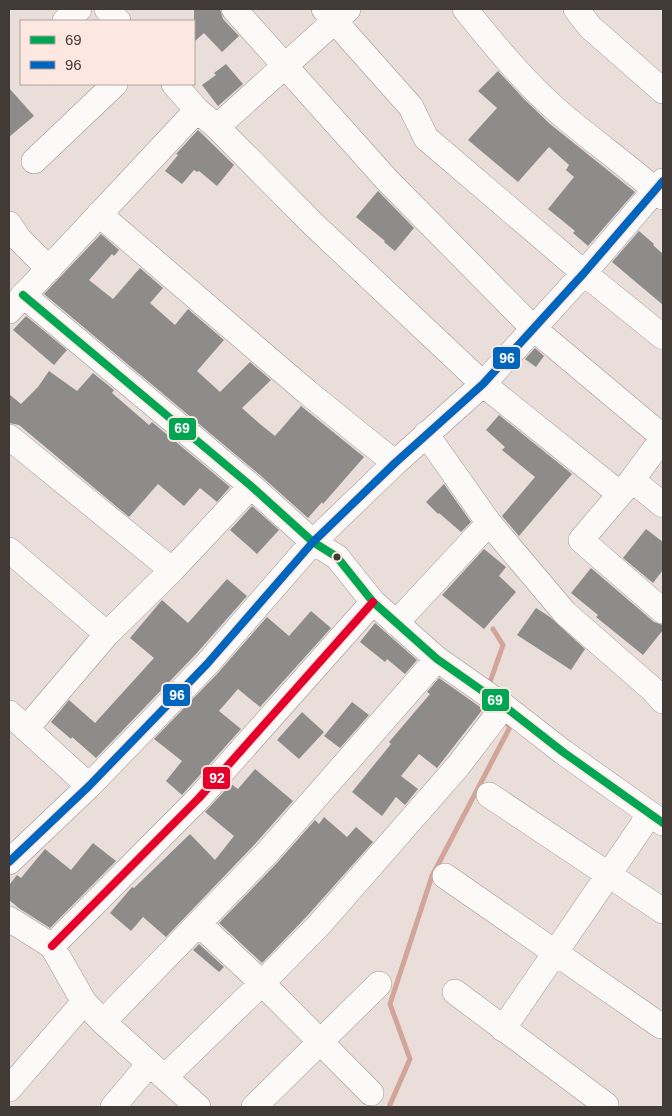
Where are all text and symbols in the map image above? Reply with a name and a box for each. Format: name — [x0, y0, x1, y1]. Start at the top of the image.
legend — [20, 20, 195, 85]
text: 69 — [65, 31, 82, 48]
text: 96 — [65, 56, 82, 73]
line badge: 96 — [492, 346, 521, 370]
text: 96 — [499, 350, 515, 366]
line badge: 69 — [168, 417, 197, 441]
text: 69 — [174, 420, 190, 436]
unlabelled marker — [332, 552, 342, 562]
line badge: 96 — [162, 683, 191, 707]
text: 96 — [169, 687, 185, 703]
line badge: 69 — [481, 688, 510, 712]
text: 69 — [487, 692, 503, 708]
line badge: 92 — [202, 766, 231, 790]
text: 92 — [209, 770, 225, 786]

